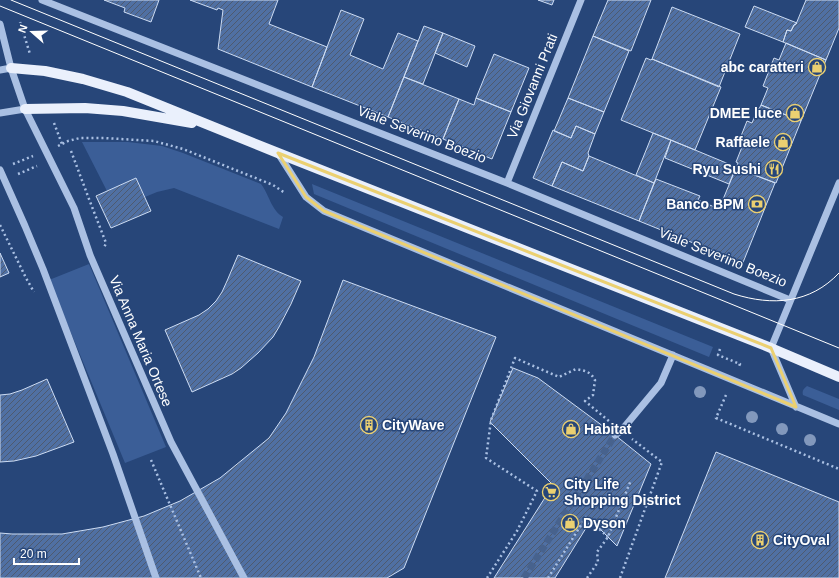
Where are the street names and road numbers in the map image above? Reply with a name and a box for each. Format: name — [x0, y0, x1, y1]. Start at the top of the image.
street label: Via Giovanni Prati — [504, 31, 560, 141]
street label: Viale Severino Boezio — [355, 102, 489, 166]
street label: Viale Severino Boezio — [657, 224, 790, 290]
street label: Via Anna Maria Ortese — [106, 273, 176, 409]

